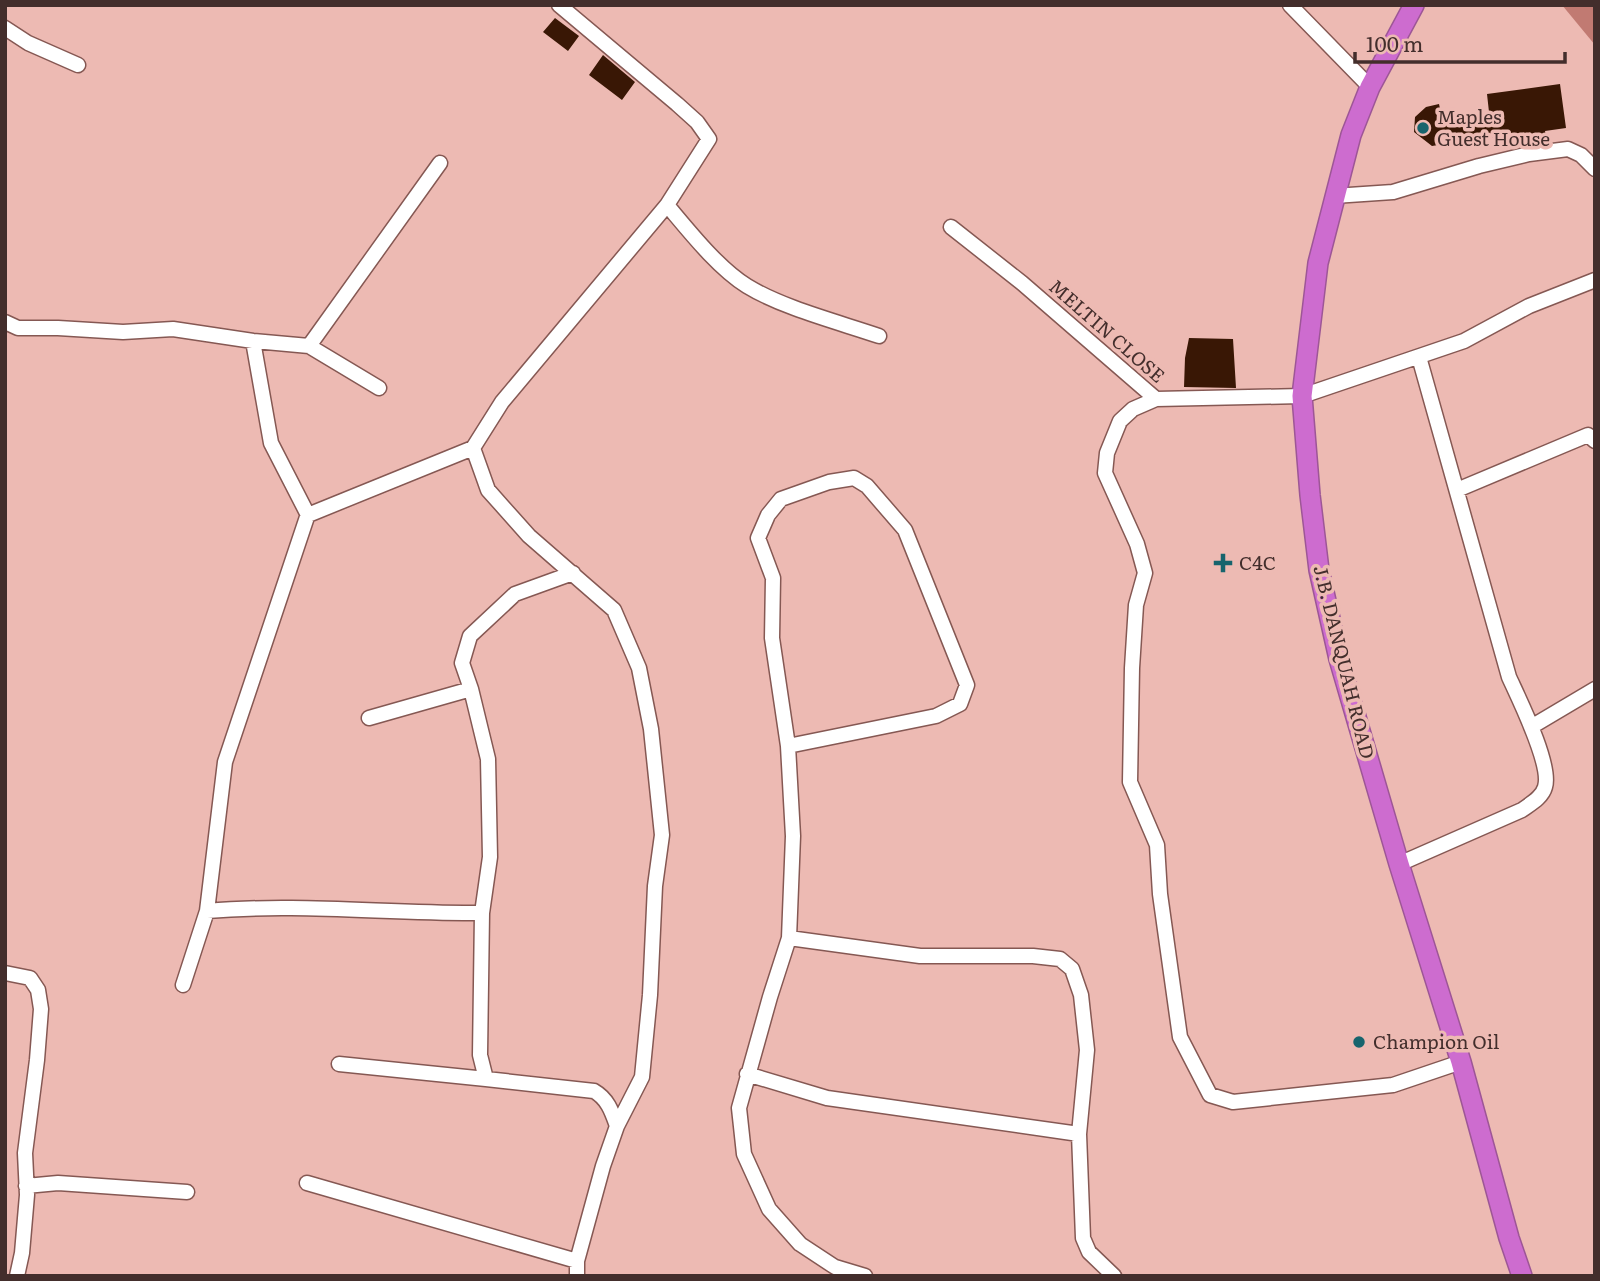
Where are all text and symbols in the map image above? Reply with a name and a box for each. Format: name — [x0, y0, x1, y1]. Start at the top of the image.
scale bar — [1355, 21, 1565, 65]
text: 100 m — [1366, 27, 1423, 58]
place label: Maples Guest House — [1437, 102, 1550, 152]
marker: Maples Guest House — [1415, 120, 1431, 136]
street label: MELTIN CLOSE — [1044, 272, 1172, 389]
place label: C4C — [1239, 548, 1276, 576]
marker: C4C — [1213, 553, 1233, 573]
street label: J.B. DANQUAH ROAD — [1307, 562, 1383, 762]
place label: Champion Oil — [1373, 1027, 1499, 1055]
marker: Champion Oil — [1351, 1034, 1367, 1050]

